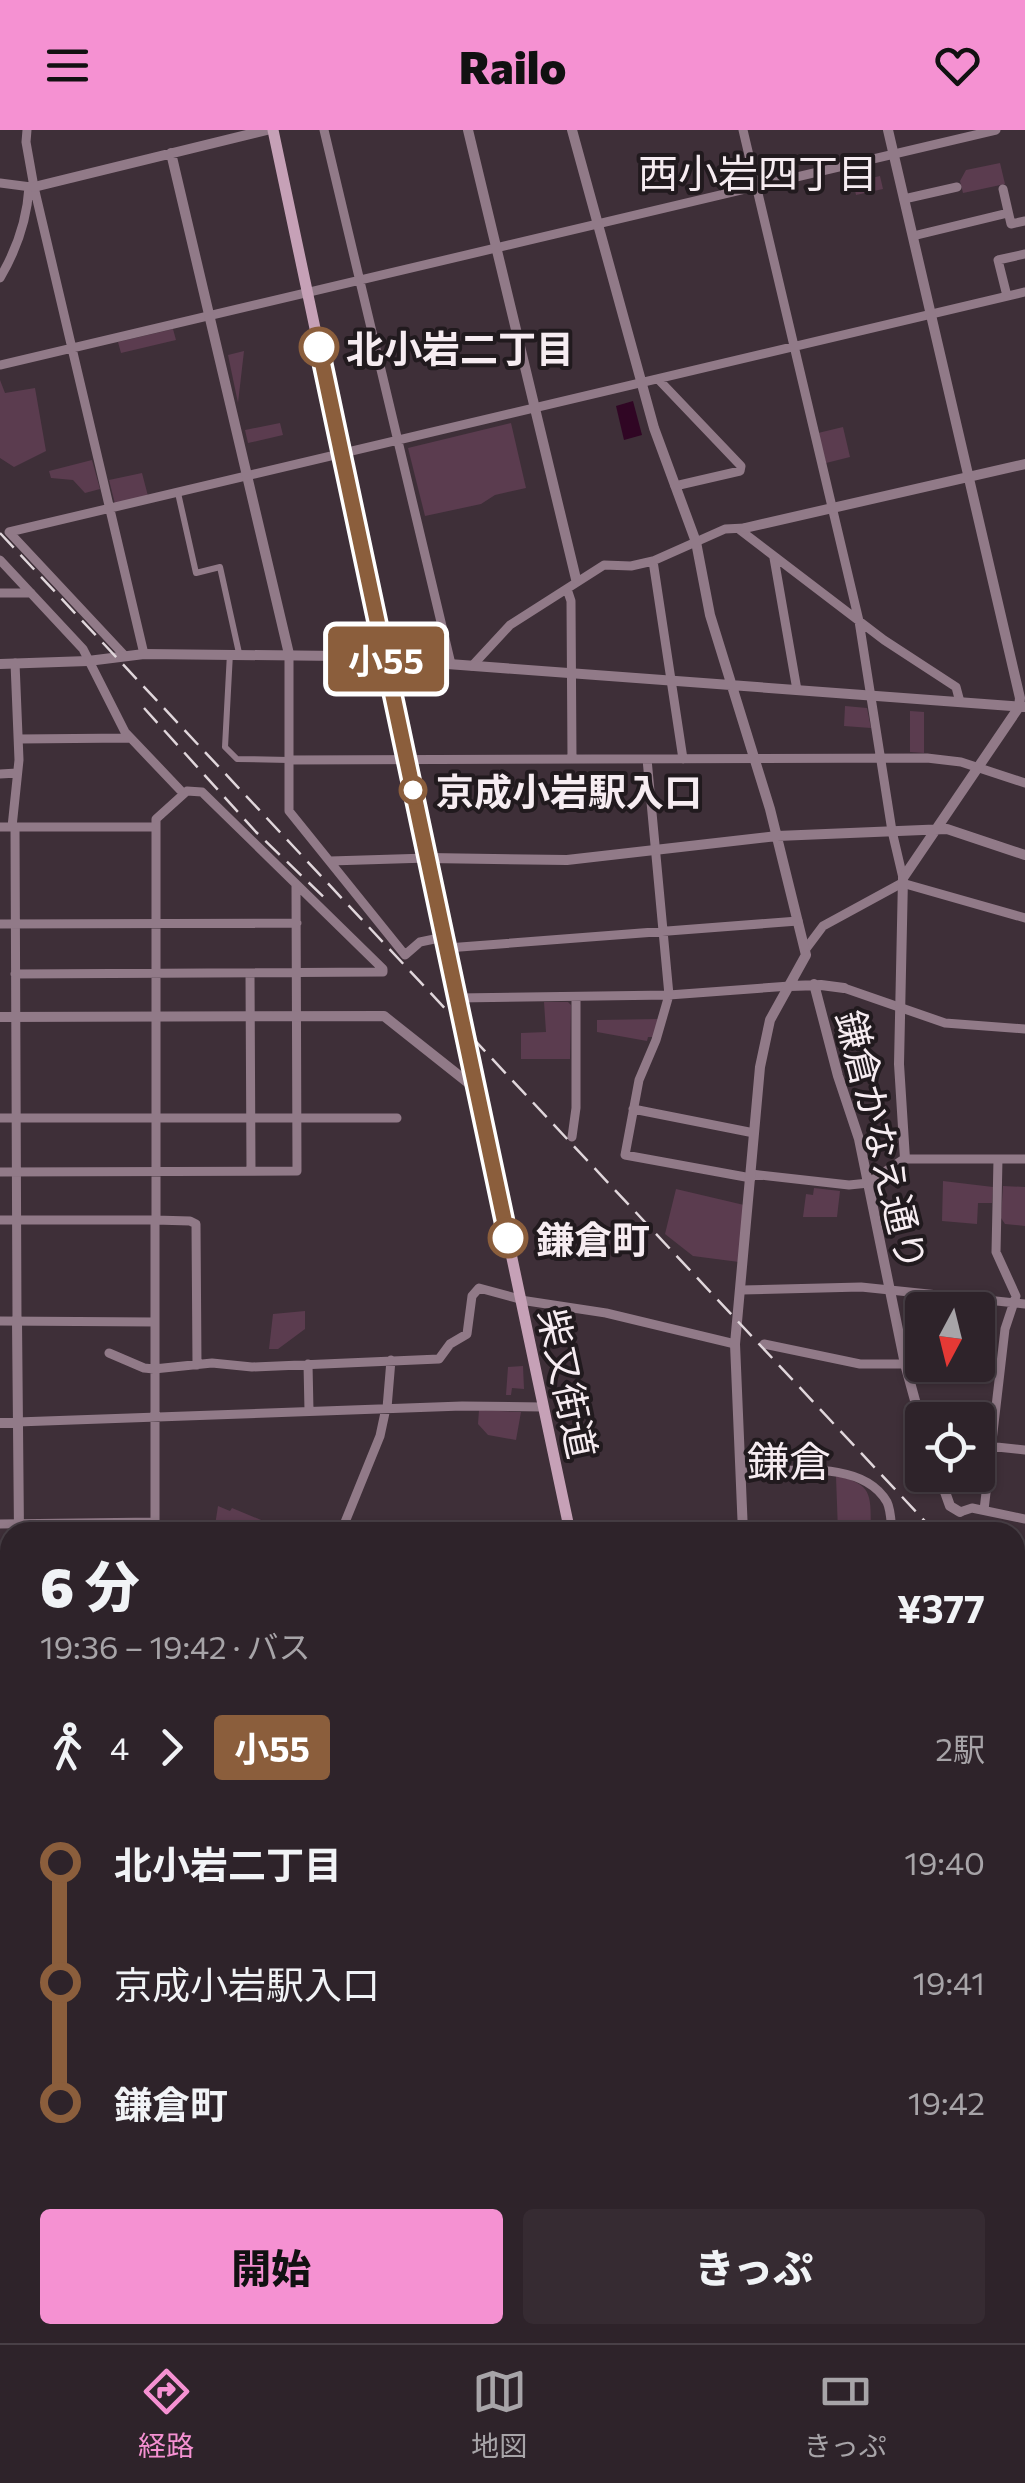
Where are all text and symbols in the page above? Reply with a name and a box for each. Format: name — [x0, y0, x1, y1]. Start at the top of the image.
icon: menu — [40, 38, 95, 93]
text: Railo — [459, 38, 566, 93]
icon: heart — [930, 38, 985, 93]
district label: 西小岩四丁目 — [638, 147, 878, 196]
place label: 北小岩二丁目 — [346, 324, 574, 371]
marker: 北小岩二丁目 — [300, 328, 338, 366]
line badge: 小55 — [328, 626, 444, 692]
text: 小55 — [348, 638, 424, 681]
place label: 京成小岩駅入口 — [436, 767, 702, 814]
marker: 京成小岩駅入口 — [400, 777, 426, 803]
street label: 鎌倉かなえ通り — [828, 1005, 938, 1275]
place label: 鎌倉町 — [536, 1215, 650, 1262]
marker: 鎌倉町 — [489, 1219, 527, 1257]
north arrow — [905, 1292, 995, 1382]
map controls — [905, 1292, 995, 1492]
street label: 柴又街道 — [530, 1304, 608, 1462]
button: locate — [905, 1402, 995, 1492]
district label: 鎌倉 — [747, 1434, 831, 1486]
text: 6 分 — [40, 1551, 140, 1618]
text: ¥377 — [897, 1584, 985, 1631]
text: 19:36 – 19:42 · バス — [40, 1626, 310, 1666]
icon: walk — [40, 1720, 95, 1775]
icon: forward — [144, 1720, 199, 1775]
text: 小55 — [234, 1726, 310, 1769]
text: 4 — [110, 1727, 129, 1767]
text: 2駅 — [935, 1728, 985, 1768]
text: 北小岩二丁目 — [114, 1840, 342, 1887]
text: 19:40 — [904, 1842, 985, 1882]
text: 京成小岩駅入口 — [114, 1960, 380, 2007]
text: 19:41 — [912, 1962, 985, 2002]
text: 鎌倉町 — [114, 2080, 228, 2127]
text: 19:42 — [908, 2082, 985, 2122]
button: 開始 — [40, 2209, 503, 2324]
button: きっぷ — [523, 2209, 985, 2324]
tab: 経路 — [138, 2364, 194, 2464]
tab: 地図 — [471, 2364, 527, 2464]
tab: きっぷ — [804, 2364, 887, 2464]

